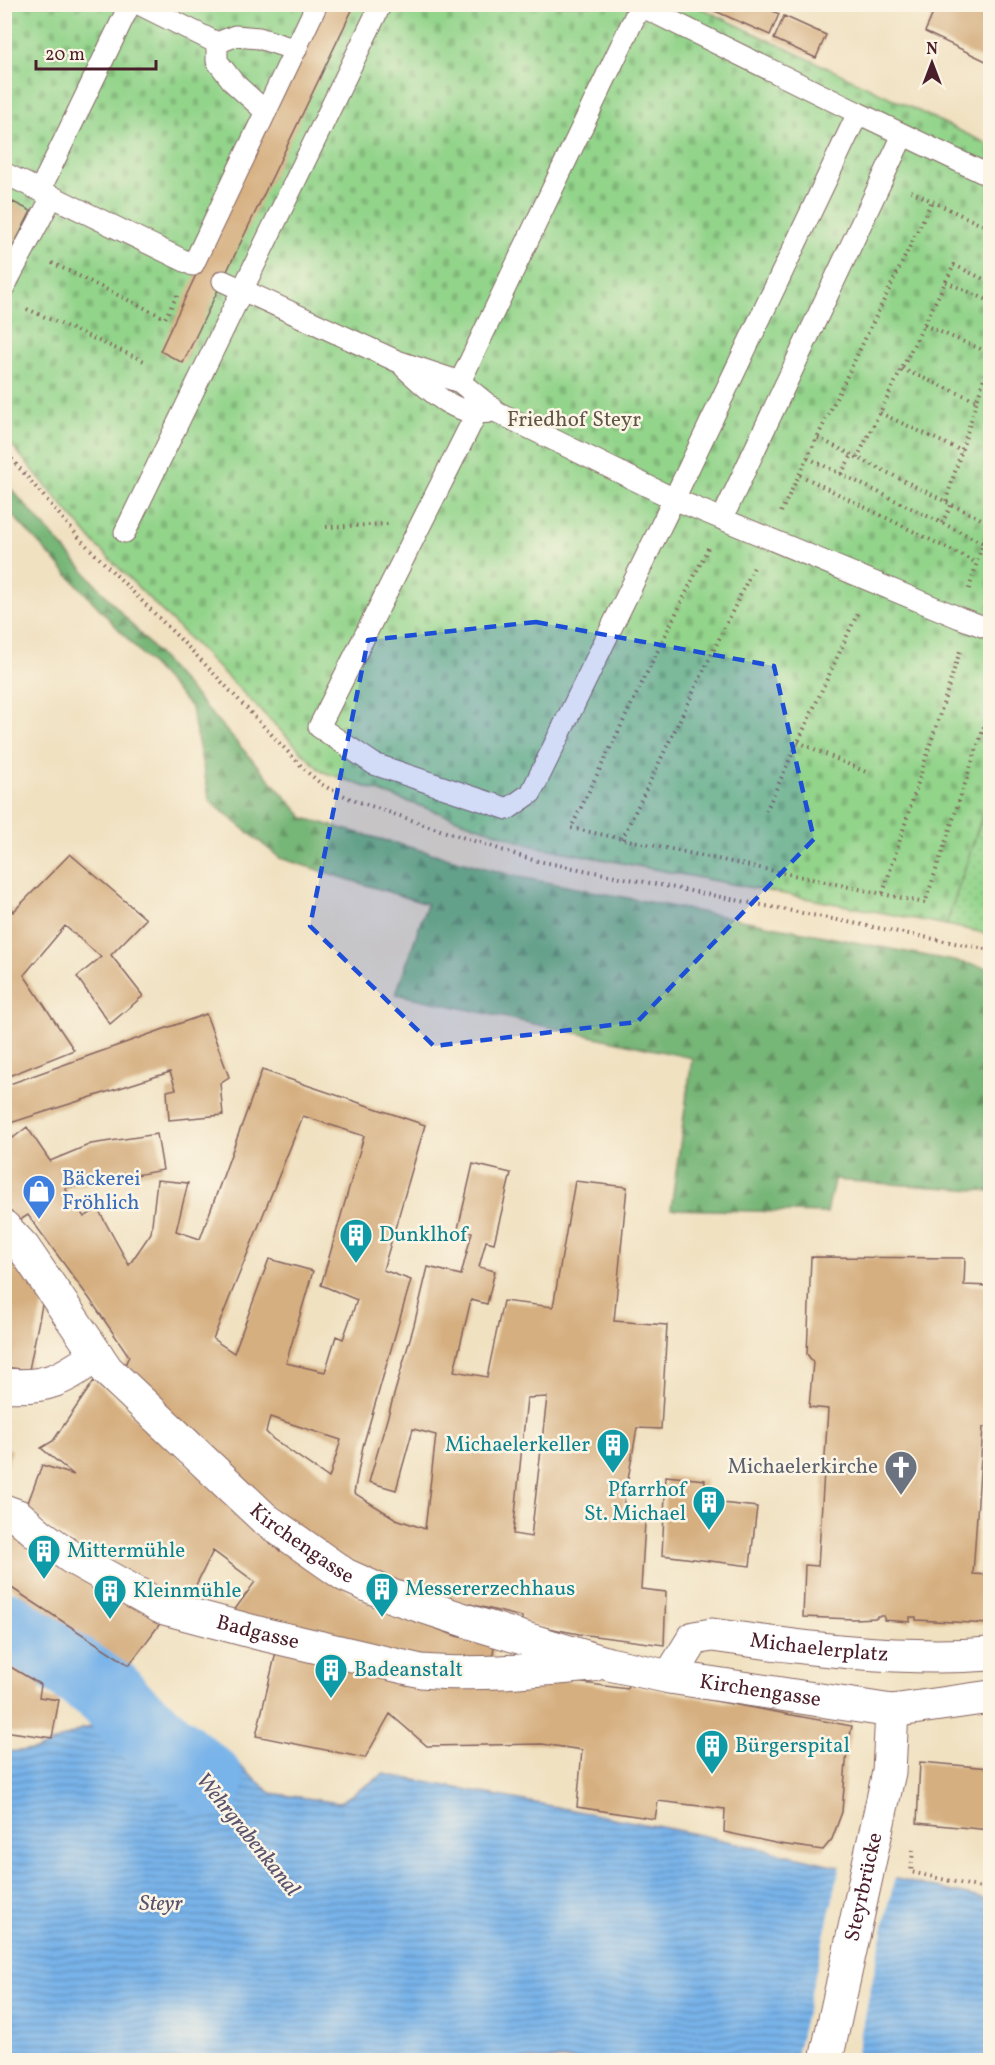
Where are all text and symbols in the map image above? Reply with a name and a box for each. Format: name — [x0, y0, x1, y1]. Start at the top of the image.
scale bar — [36, 33, 156, 71]
north arrow — [902, 33, 962, 93]
text: N — [926, 39, 938, 61]
text: 20 m — [45, 43, 85, 68]
park label: Friedhof Steyr — [507, 406, 641, 435]
place label: Bäckerei Fröhlich — [62, 1165, 141, 1218]
shop icon: Bäckerei Fröhlich — [21, 1173, 57, 1220]
building icon: Dunklhof — [338, 1217, 374, 1264]
place label: Dunklhof — [379, 1221, 469, 1250]
building icon: Michaelerkeller — [595, 1427, 631, 1474]
place label: Michaelerkeller — [445, 1431, 590, 1460]
church icon: Michaelerkirche — [883, 1449, 919, 1496]
place label: Michaelerkirche — [727, 1453, 878, 1482]
place label: Pfarrhof St. Michael — [584, 1476, 688, 1529]
building icon: Pfarrhof St. Michael — [691, 1484, 727, 1531]
street label: Kirchengasse — [243, 1497, 358, 1591]
building icon: Mittermühle — [26, 1533, 62, 1580]
place label: Mittermühle — [67, 1537, 185, 1566]
building icon: Messererzechhaus — [364, 1571, 400, 1618]
building icon: Kleinmühle — [92, 1573, 128, 1620]
place label: Messererzechhaus — [405, 1575, 575, 1604]
place label: Kleinmühle — [133, 1577, 242, 1606]
street label: Badgasse — [213, 1608, 302, 1657]
street label: Michaelerplatz — [748, 1626, 889, 1669]
building icon: Badeanstalt — [313, 1652, 349, 1699]
place label: Badeanstalt — [354, 1656, 463, 1685]
street label: Kirchengasse — [698, 1667, 823, 1714]
building icon: Bürgerspital — [694, 1728, 730, 1775]
place label: Bürgerspital — [735, 1732, 850, 1761]
water label: Wehrgrabenkanal — [187, 1767, 307, 1904]
street label: Steyrbrücke — [838, 1830, 890, 1944]
water label: Steyr — [139, 1889, 183, 1920]

